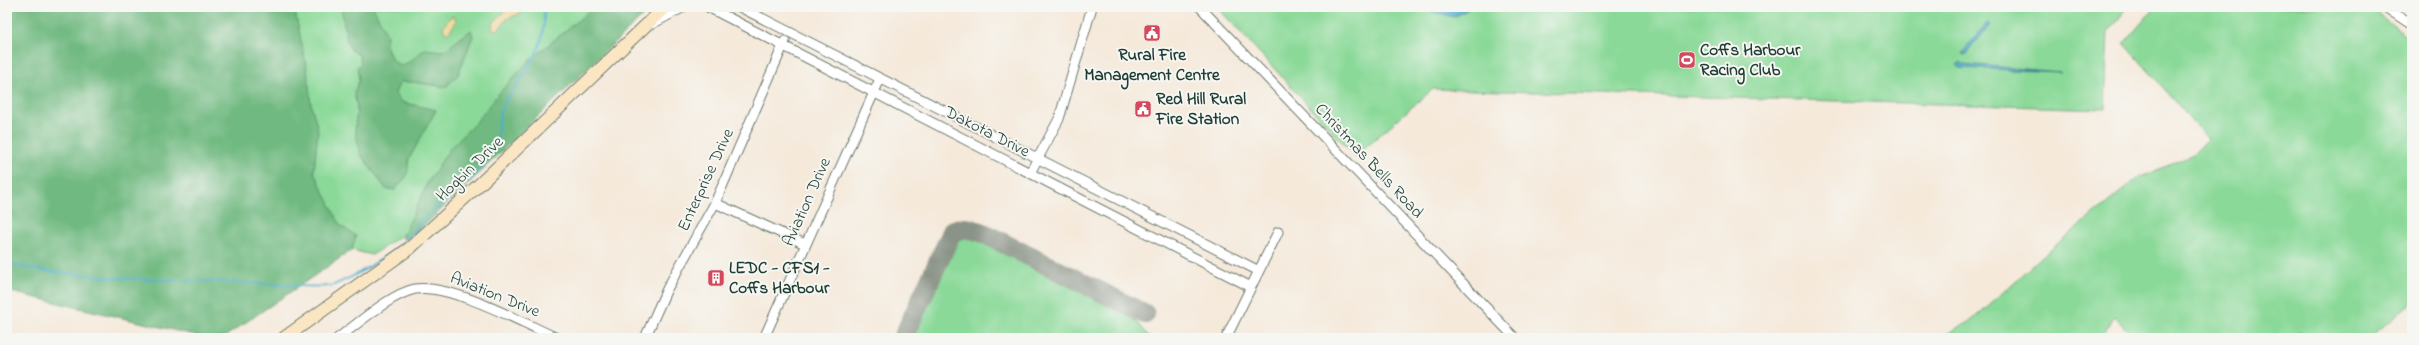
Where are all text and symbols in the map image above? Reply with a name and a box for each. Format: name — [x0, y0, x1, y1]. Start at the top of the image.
public building icon: Rural Fire Management Centre — [1142, 23, 1162, 43]
place label: Coffs Harbour Racing Club — [1700, 38, 1801, 85]
place label: Rural Fire Management Centre — [1084, 43, 1221, 90]
sports icon: Coffs Harbour Racing Club — [1677, 50, 1697, 70]
place label: Red Hill Rural Fire Station — [1155, 87, 1246, 132]
street label: Christmas Bells Road — [1309, 98, 1430, 225]
street label: Dakota Drive — [939, 99, 1034, 164]
public building icon: Red Hill Rural Fire Station — [1133, 99, 1153, 119]
street label: Enterprise Drive — [671, 124, 741, 236]
street label: Hogbin Drive — [430, 130, 511, 209]
street label: Aviation Drive — [776, 153, 838, 250]
place label: LEDC - CFS1 - Coffs Harbour — [729, 256, 830, 301]
street label: Aviation Drive — [446, 266, 544, 325]
building icon: LEDC - CFS1 - Coffs Harbour — [706, 268, 726, 288]

